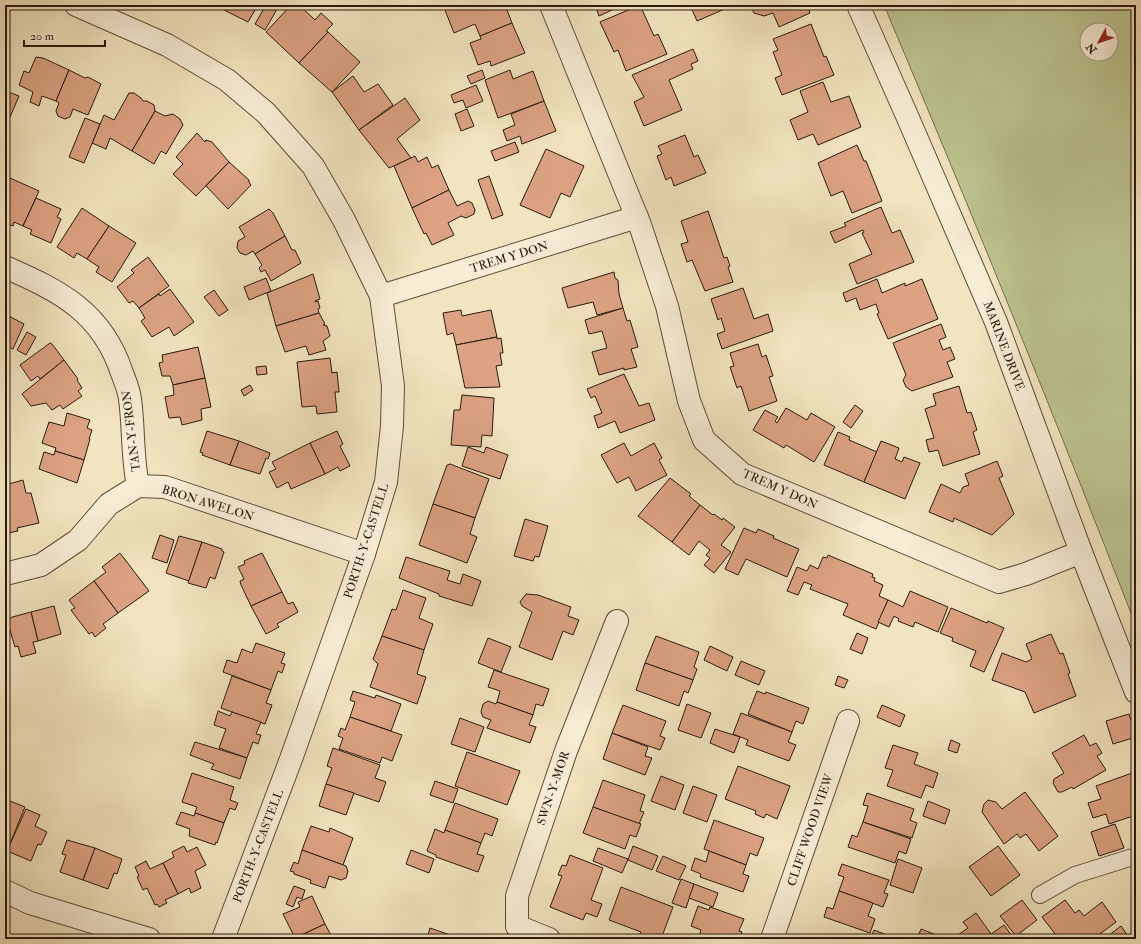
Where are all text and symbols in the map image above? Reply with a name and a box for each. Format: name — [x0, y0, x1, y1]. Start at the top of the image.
scale bar — [24, 22, 105, 48]
north arrow — [1079, 22, 1119, 62]
text: 20 m — [30, 29, 55, 44]
text: N — [1083, 39, 1101, 57]
street label: TREM Y DON — [468, 238, 550, 277]
street label: MARINE DRIVE — [980, 299, 1028, 393]
street label: TAN-Y-FRON — [119, 389, 144, 472]
street label: TREM Y DON — [740, 466, 820, 513]
street label: PORTH-Y-CASTELL — [341, 481, 392, 601]
street label: BRON AWELON — [160, 482, 256, 525]
street label: SWN-Y-MOR — [534, 749, 573, 827]
street label: CLIFF WOOD VIEW — [784, 771, 837, 888]
street label: PORTH-Y-CASTELL — [230, 787, 287, 905]

